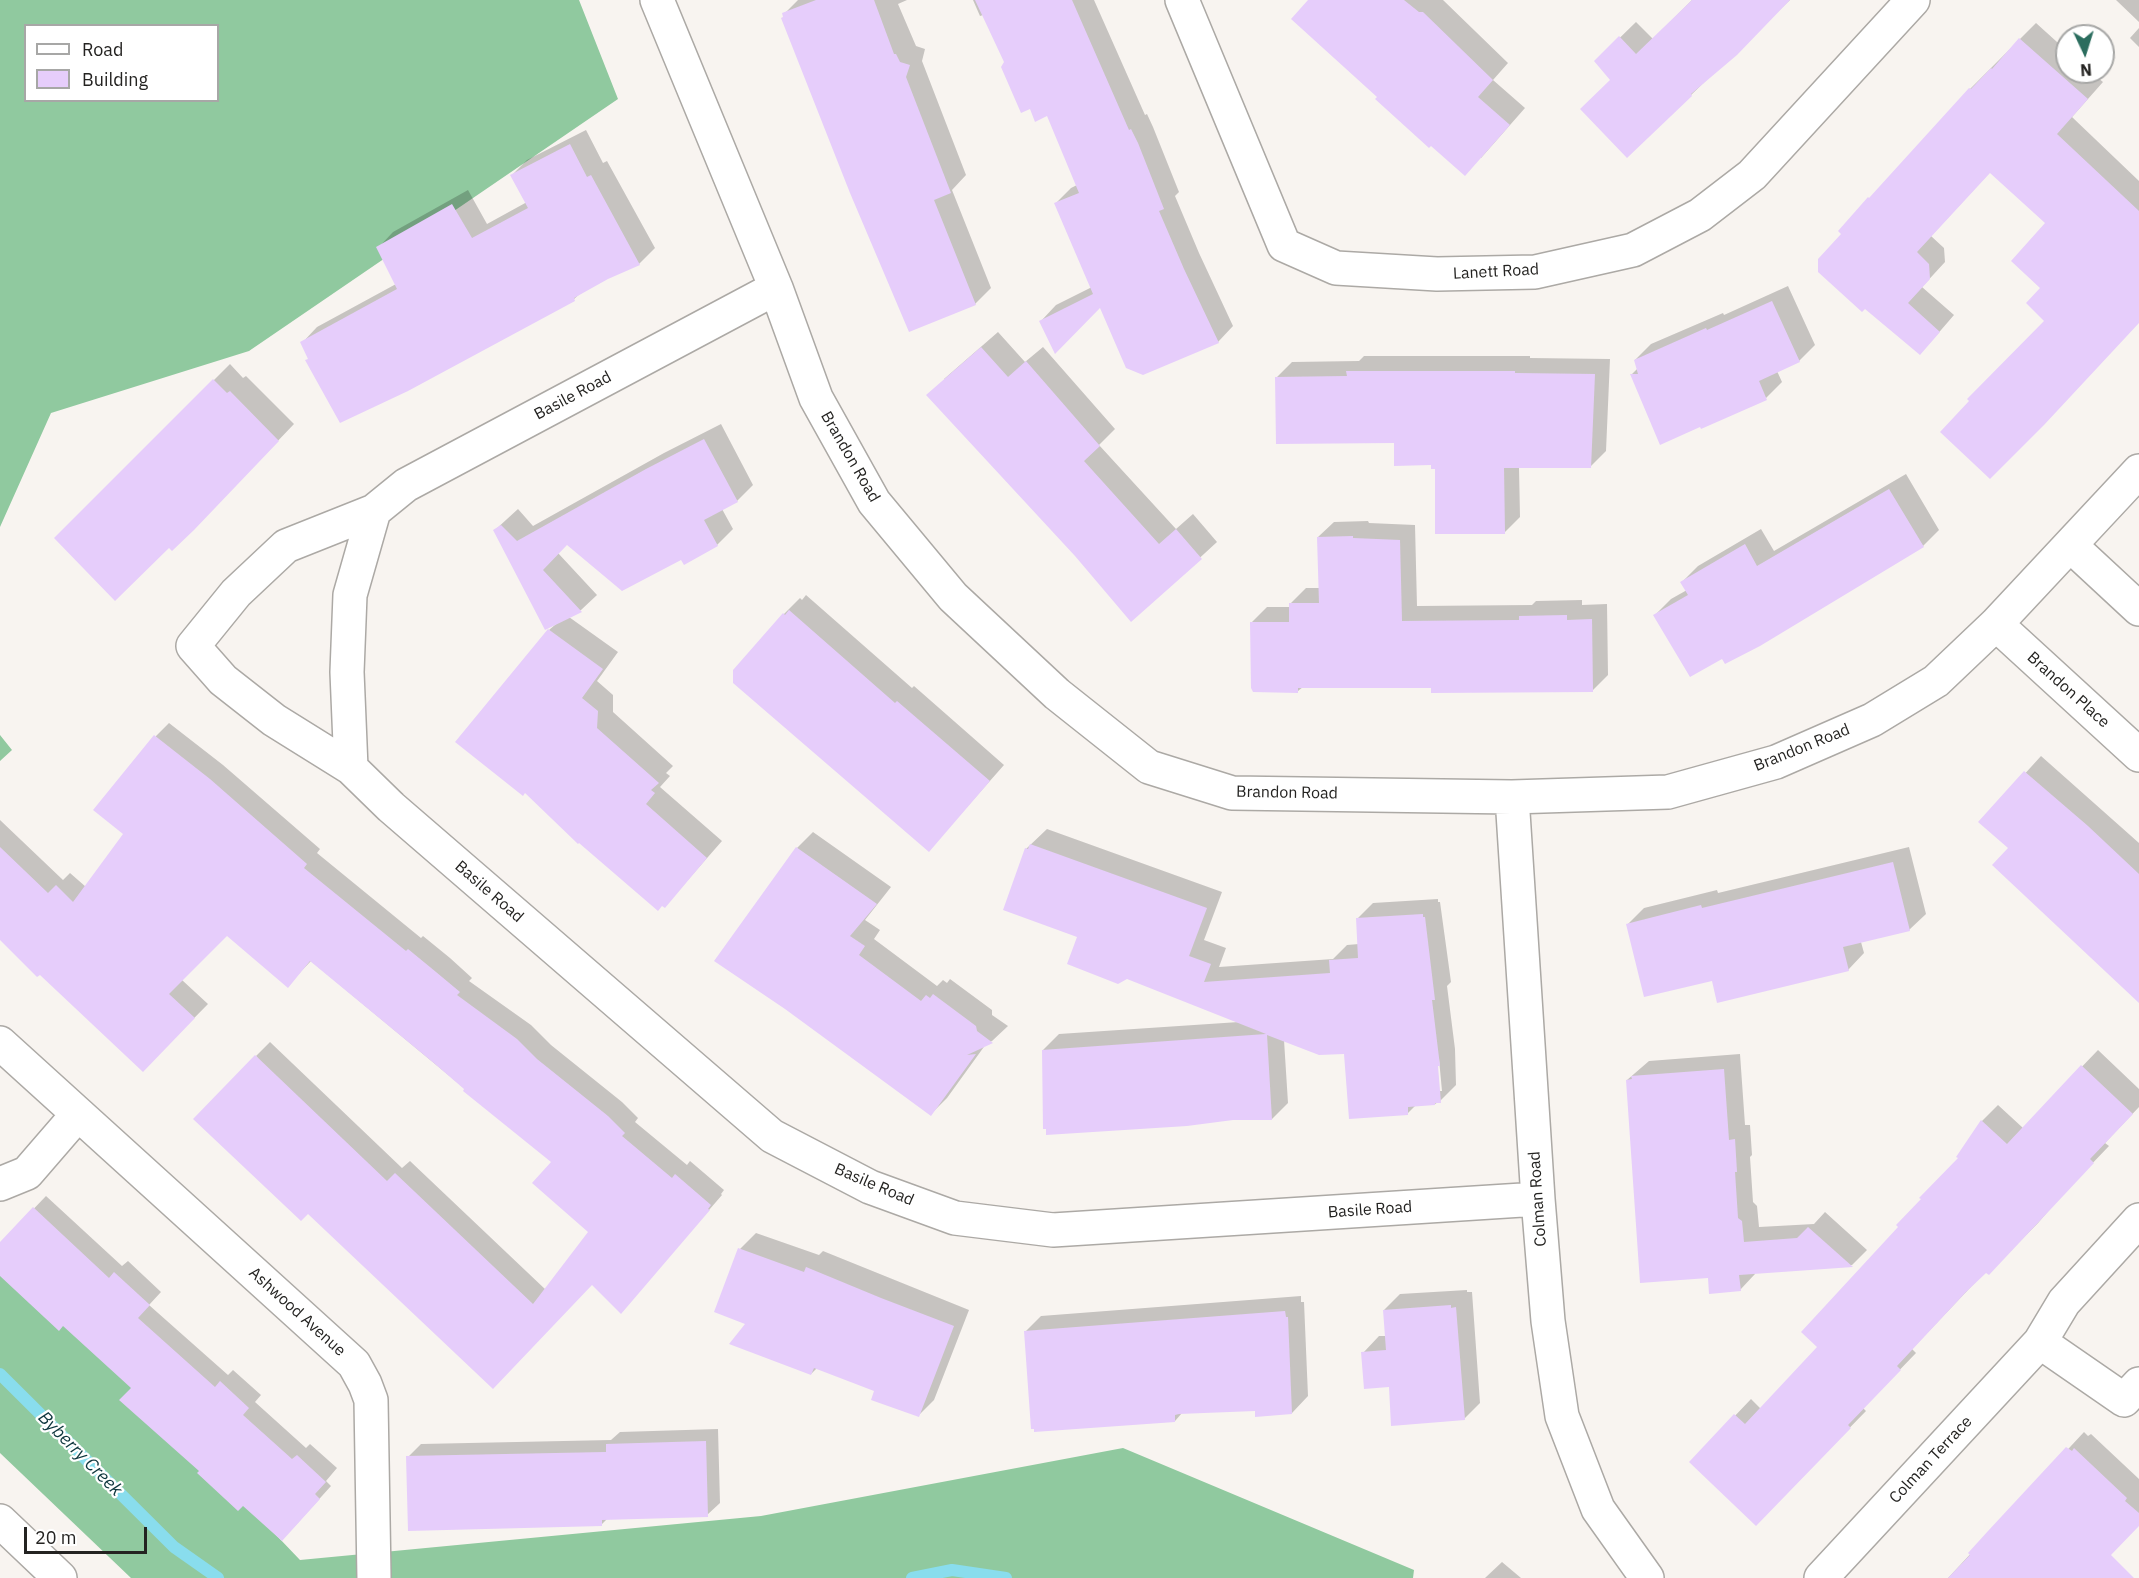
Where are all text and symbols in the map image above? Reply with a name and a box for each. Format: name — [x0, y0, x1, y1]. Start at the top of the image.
legend — [24, 24, 219, 102]
north arrow — [2055, 24, 2115, 84]
text: Road — [82, 38, 123, 61]
text: N — [2080, 60, 2093, 80]
text: Building — [82, 68, 148, 91]
street label: Lanett Road — [1453, 260, 1539, 284]
street label: Basile Road — [531, 368, 615, 424]
street label: Brandon Road — [816, 408, 884, 506]
street label: Brandon Place — [2023, 648, 2113, 732]
street label: Brandon Road — [1751, 720, 1853, 776]
street label: Brandon Road — [1236, 783, 1338, 803]
street label: Basile Road — [451, 857, 527, 927]
street label: Colman Road — [1525, 1151, 1551, 1247]
street label: Basile Road — [831, 1160, 917, 1210]
street label: Basile Road — [1327, 1197, 1413, 1223]
street label: Ashwood Avenue — [245, 1263, 349, 1361]
water label: Byberry Creek — [33, 1407, 127, 1501]
street label: Colman Terrace — [1886, 1412, 1976, 1508]
scale bar — [27, 1515, 150, 1553]
text: 20 m — [35, 1526, 77, 1549]

